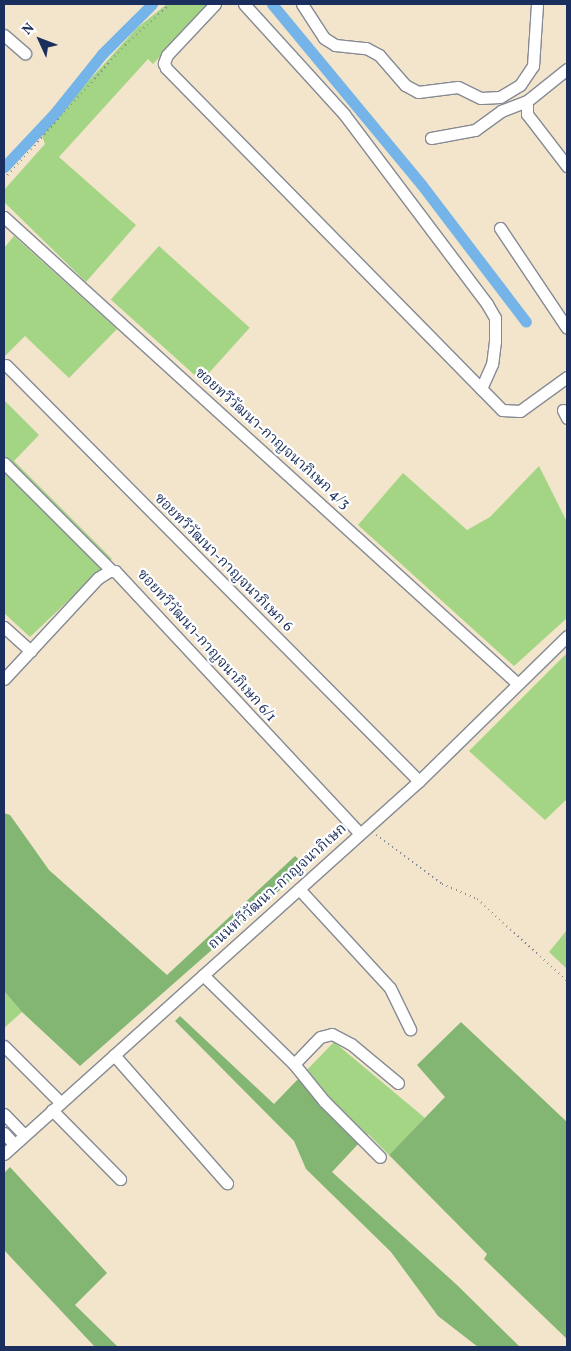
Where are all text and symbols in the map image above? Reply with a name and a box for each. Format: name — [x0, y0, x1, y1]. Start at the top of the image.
north arrow — [15, 15, 65, 65]
text: N — [18, 19, 39, 40]
street label: ซอยทวีวัฒนา-กาญจนาภิเษก 4/3 — [191, 365, 353, 513]
street label: ซอยทวีวัฒนา-กาญจนาภิเษก 6 — [150, 490, 296, 636]
street label: ซอยทวีวัฒนา-กาญจนาภิเษก 6/1 — [133, 566, 279, 726]
street label: ถนนทวีวัฒนา-กาญจนาภิเษก — [205, 820, 351, 954]

